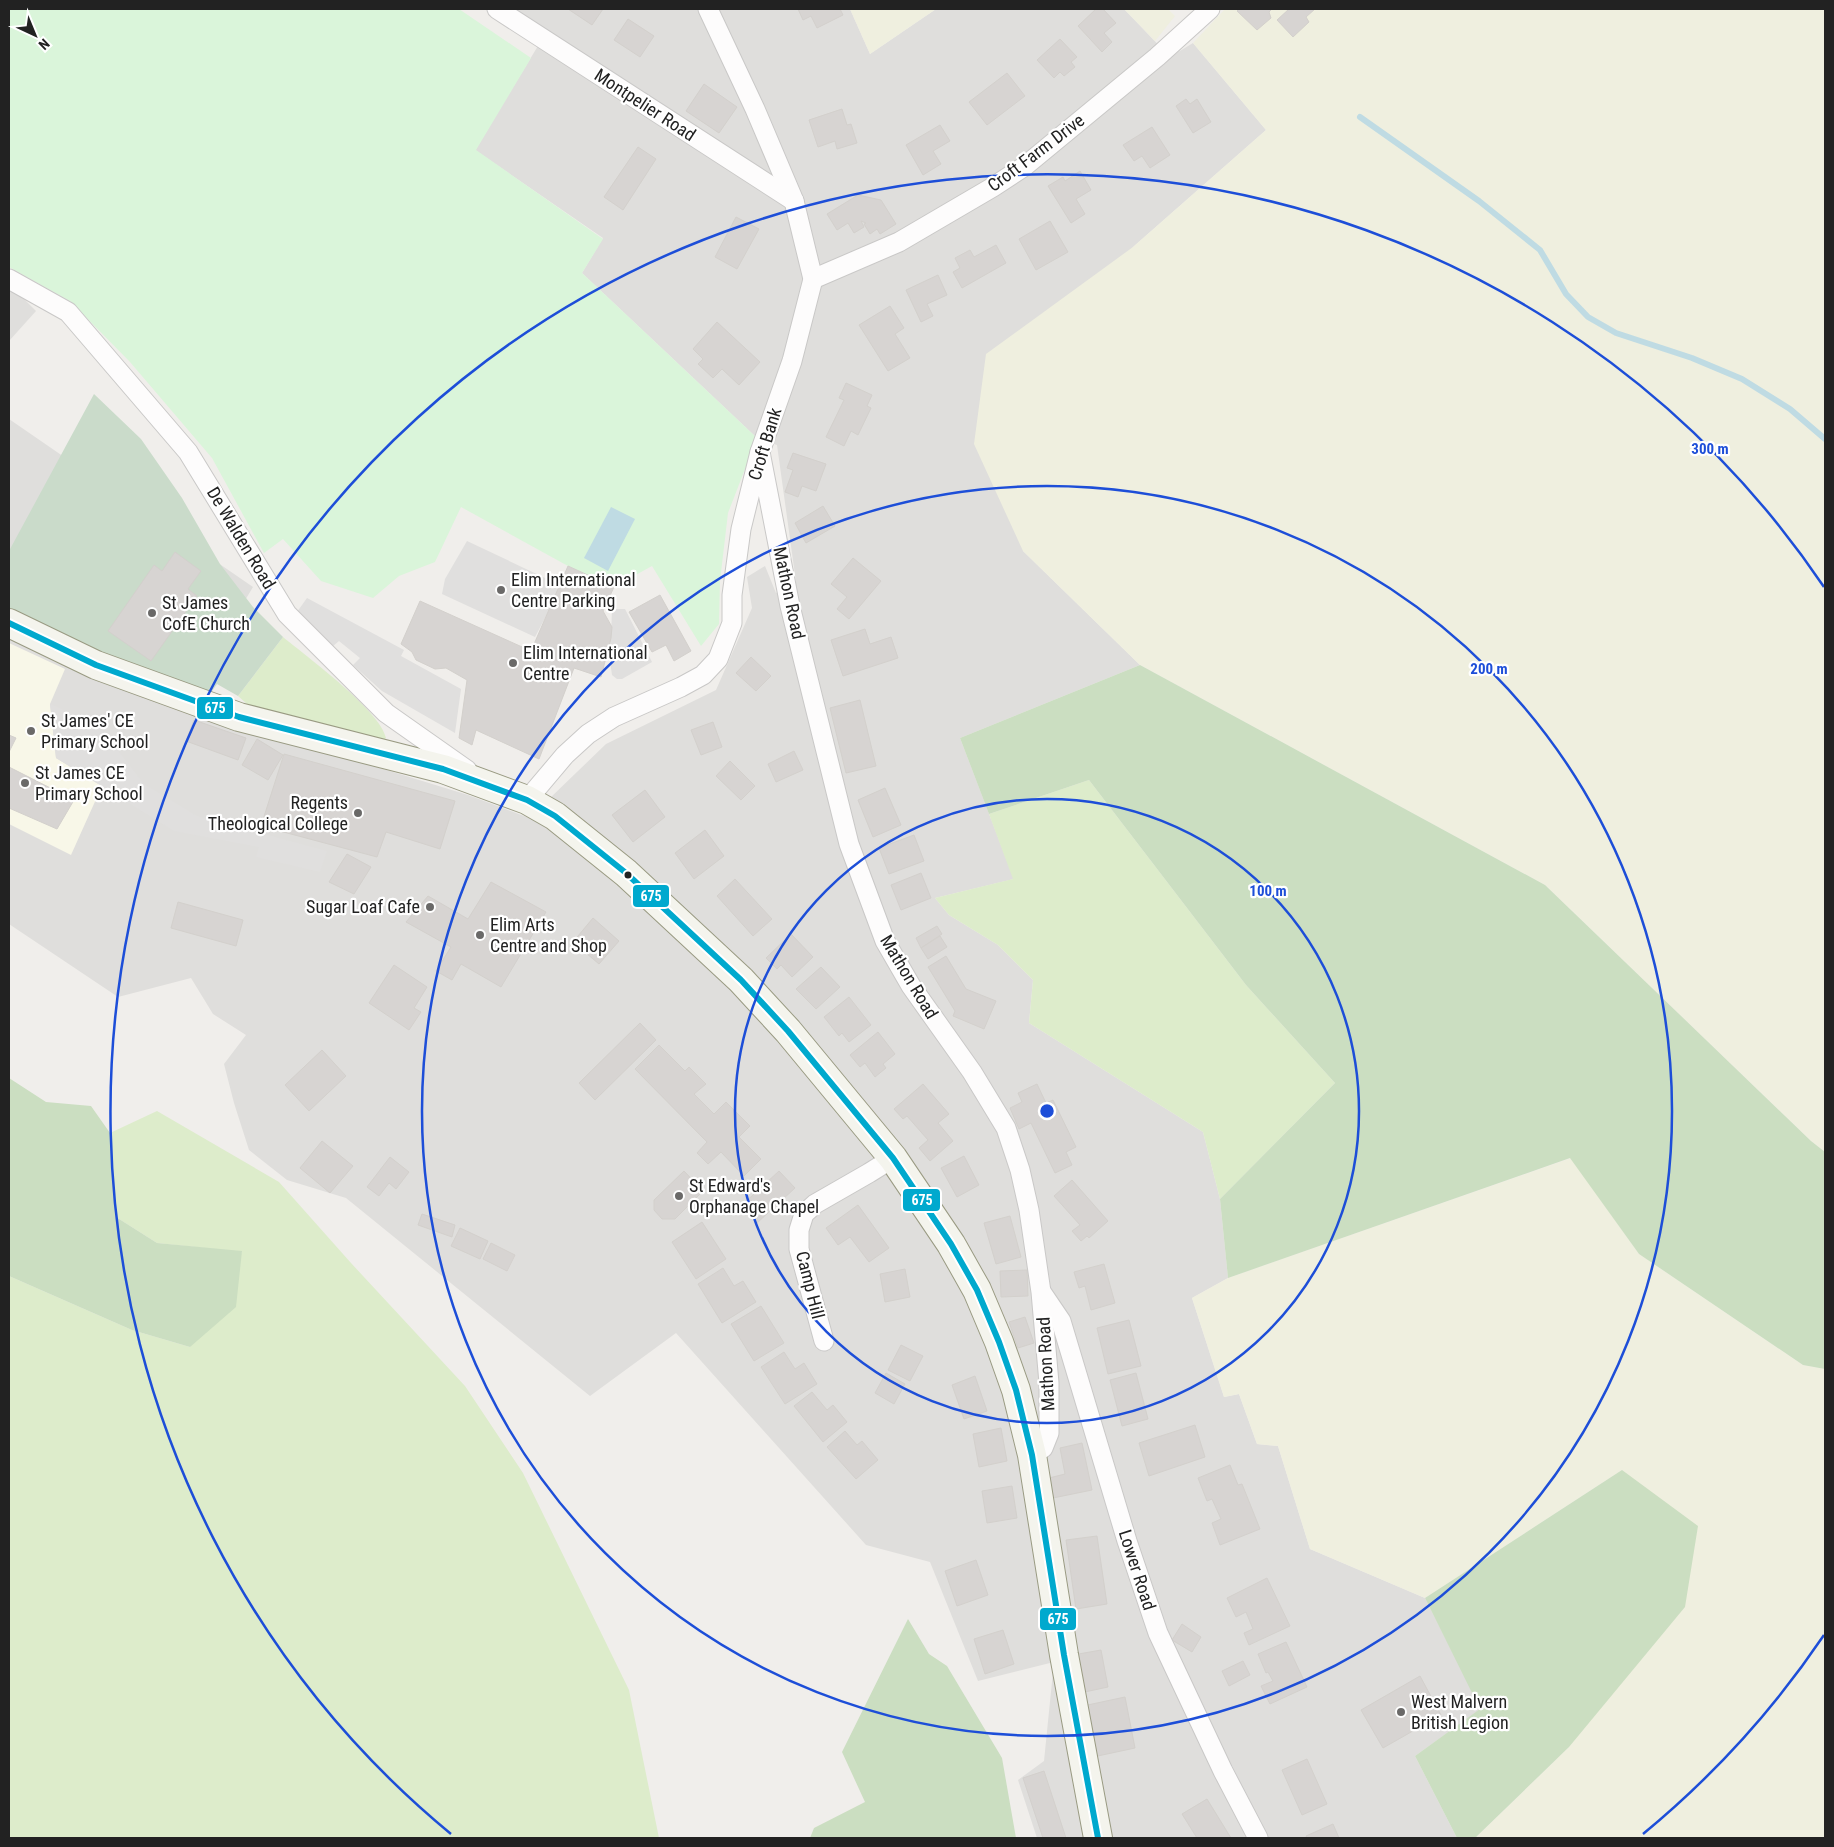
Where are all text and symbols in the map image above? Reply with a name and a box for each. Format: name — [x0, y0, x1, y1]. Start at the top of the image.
north arrow — [10, 10, 60, 60]
text: N — [35, 36, 53, 53]
street label: Montpelier Road — [591, 64, 700, 145]
street label: Croft Farm Drive — [983, 109, 1088, 196]
street label: Croft Bank — [744, 405, 786, 483]
text: 300 m — [1691, 440, 1729, 458]
street label: De Walden Road — [203, 483, 280, 593]
street label: Mathon Road — [769, 545, 810, 641]
place label: Elim International Centre Parking — [511, 569, 636, 611]
marker: Elim International Centre Parking — [495, 584, 507, 596]
place label: St James CofE Church — [162, 592, 250, 634]
marker: St James CofE Church — [146, 607, 158, 619]
place label: Elim International Centre — [523, 642, 648, 684]
marker: Elim International Centre — [507, 657, 519, 669]
text: 200 m — [1470, 660, 1508, 678]
line badge: 675 — [196, 696, 234, 720]
text: 675 — [204, 700, 226, 716]
place label: St James' CE Primary School — [41, 710, 149, 752]
marker: St James' CE Primary School — [25, 725, 37, 737]
place label: St James CE Primary School — [35, 762, 143, 804]
marker: St James CE Primary School — [19, 777, 31, 789]
place label: Regents Theological College — [208, 792, 348, 834]
marker: Regents Theological College — [352, 807, 364, 819]
unlabelled marker — [623, 870, 633, 880]
text: 100 m — [1249, 882, 1287, 900]
line badge: 675 — [632, 884, 670, 908]
text: 675 — [640, 888, 662, 904]
place label: Sugar Loaf Cafe — [306, 896, 420, 917]
marker: Sugar Loaf Cafe — [424, 901, 436, 913]
place label: Elim Arts Centre and Shop — [490, 914, 607, 956]
marker: Elim Arts Centre and Shop — [474, 929, 486, 941]
street label: Mathon Road — [876, 931, 943, 1023]
centre of rings — [1038, 1102, 1056, 1120]
place label: St Edward's Orphanage Chapel — [689, 1175, 819, 1217]
line badge: 675 — [902, 1188, 941, 1212]
marker: St Edward's Orphanage Chapel — [673, 1190, 685, 1202]
text: 675 — [911, 1192, 933, 1208]
street label: Camp Hill — [792, 1249, 829, 1321]
street label: Mathon Road — [1033, 1316, 1058, 1412]
street label: Lower Road — [1115, 1527, 1160, 1613]
line badge: 675 — [1039, 1607, 1077, 1631]
text: 675 — [1047, 1611, 1069, 1627]
place label: West Malvern British Legion — [1411, 1691, 1509, 1733]
marker: West Malvern British Legion — [1395, 1706, 1407, 1718]

